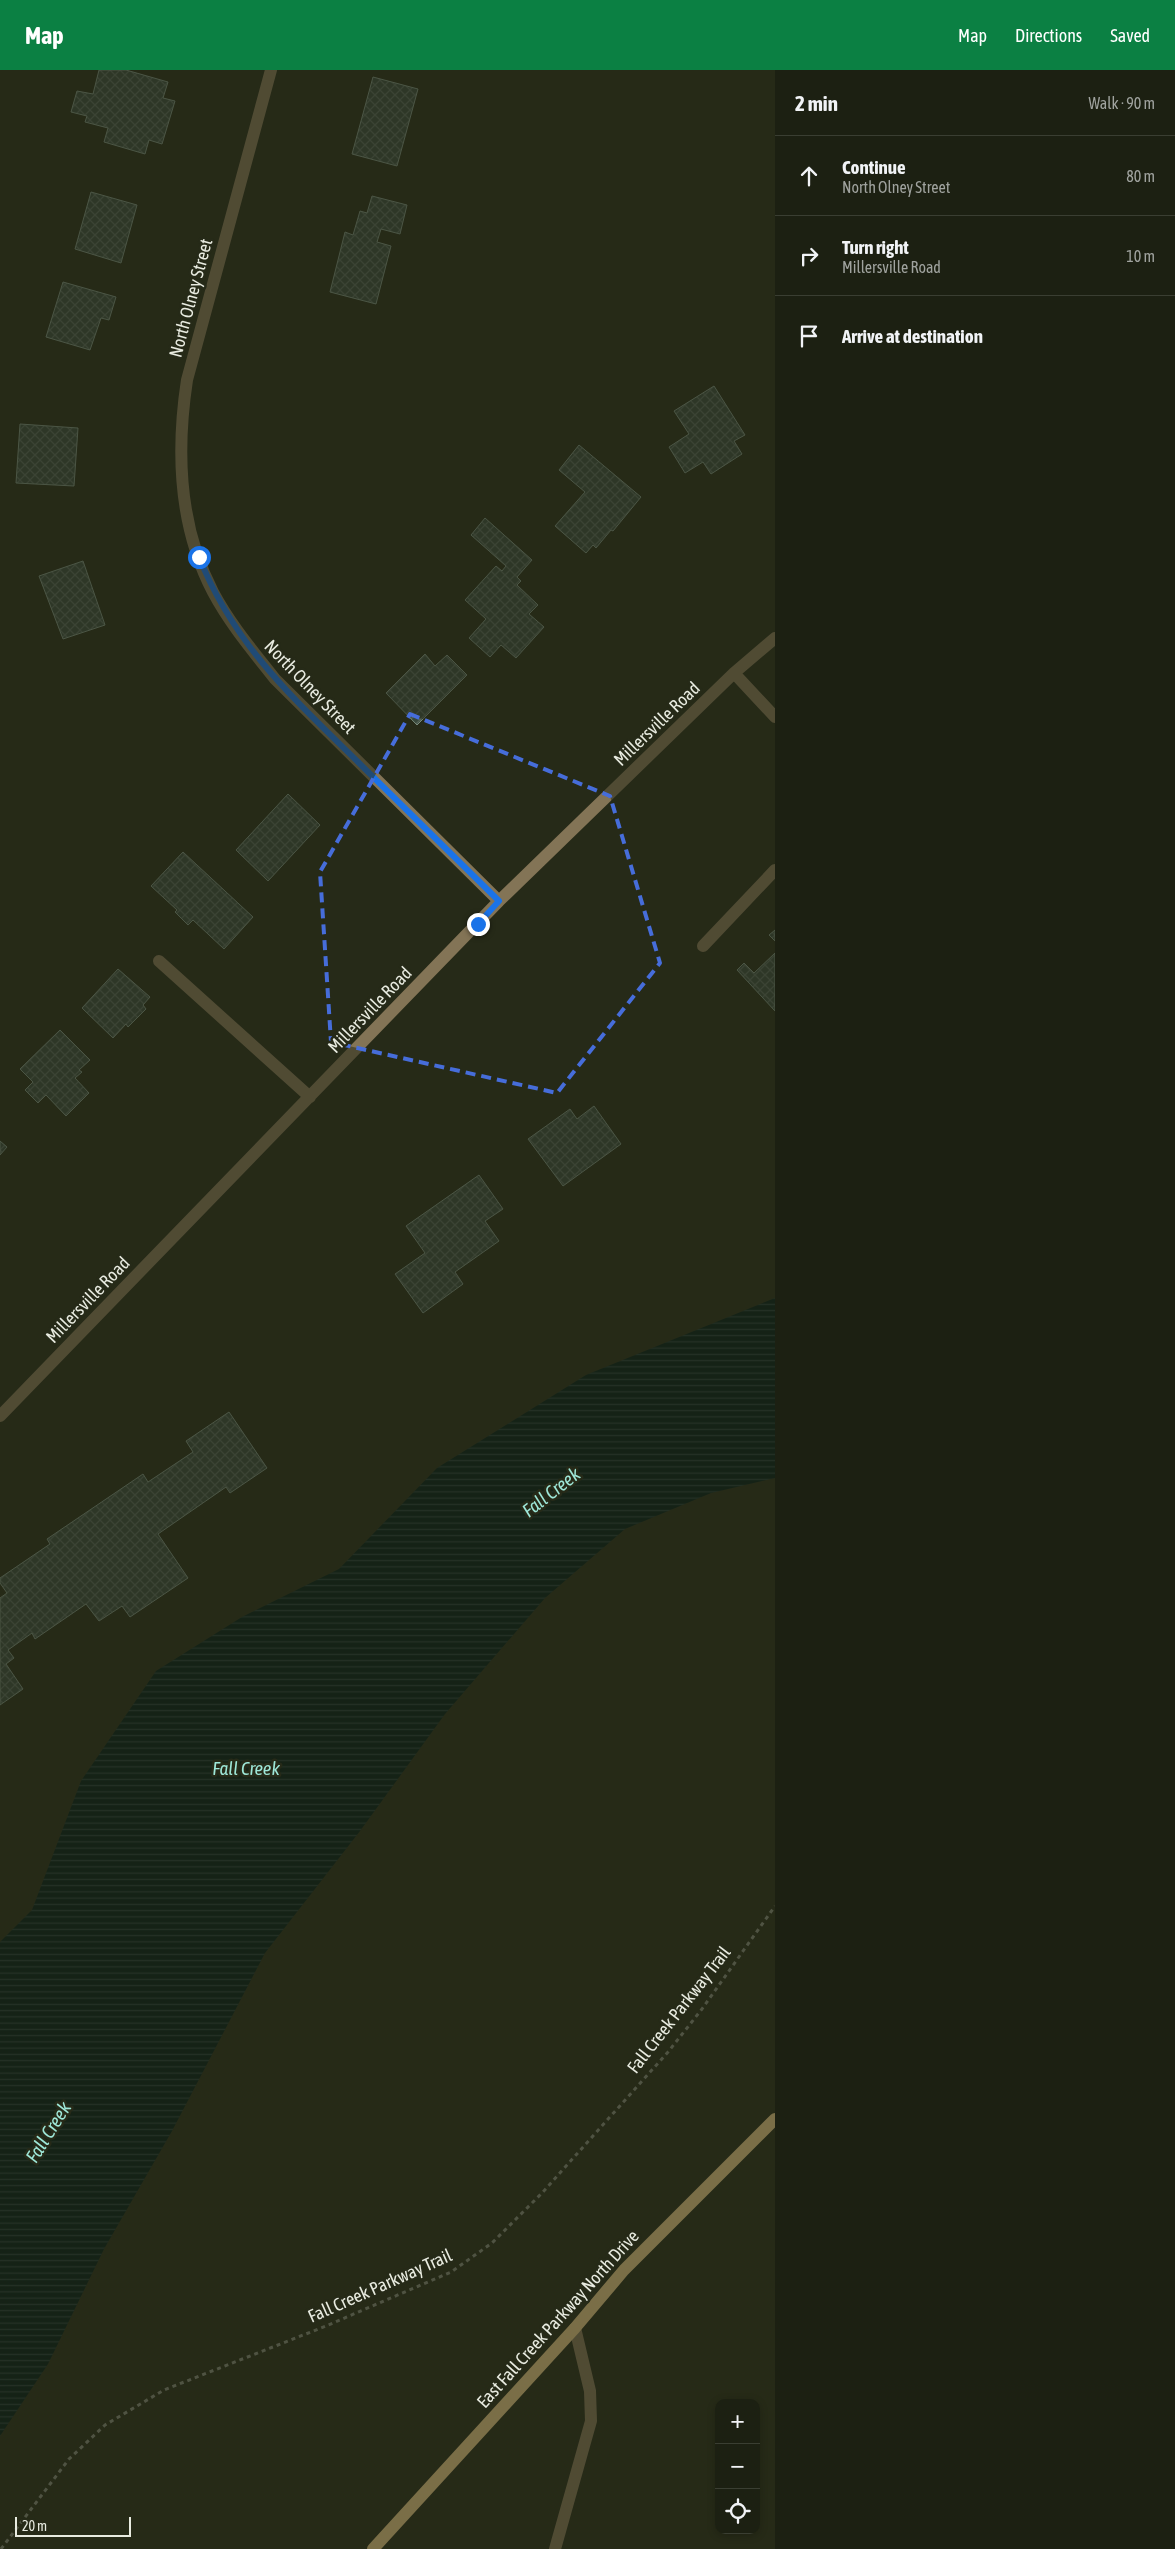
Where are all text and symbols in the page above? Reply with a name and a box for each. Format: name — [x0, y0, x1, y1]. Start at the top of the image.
text: Map — [25, 22, 64, 49]
text: Map — [958, 25, 987, 46]
text: Directions — [1015, 25, 1082, 46]
text: Saved — [1110, 25, 1150, 46]
text: 2 min — [795, 91, 838, 115]
text: Walk · 90 m — [1089, 94, 1155, 112]
text: Continue — [842, 156, 906, 178]
icon: ahead — [795, 162, 823, 190]
text: 80 m — [1126, 167, 1155, 185]
text: North Olney Street — [842, 178, 950, 196]
street label: North Olney Street — [165, 236, 216, 359]
text: Turn right — [842, 236, 909, 258]
icon: right — [795, 242, 823, 270]
text: 10 m — [1126, 247, 1155, 265]
text: Millersville Road — [842, 258, 941, 276]
icon: arrive — [795, 322, 823, 350]
text: Arrive at destination — [842, 325, 983, 347]
route start — [188, 546, 211, 569]
street label: North Olney Street — [260, 635, 360, 738]
street label: Millersville Road — [609, 677, 704, 770]
route end — [467, 913, 490, 936]
street label: Millersville Road — [323, 962, 416, 1057]
street label: Millersville Road — [41, 1252, 134, 1347]
water label: Fall Creek — [518, 1462, 585, 1521]
water label: Fall Creek — [212, 1757, 280, 1779]
street label: Fall Creek Parkway Trail — [623, 1942, 735, 2077]
water label: Fall Creek — [21, 2097, 76, 2166]
street label: East Fall Creek Parkway North Drive — [472, 2226, 643, 2412]
street label: Fall Creek Parkway Trail — [305, 2244, 455, 2327]
map controls — [715, 2399, 760, 2534]
button: + — [715, 2399, 760, 2444]
button: − — [715, 2444, 760, 2489]
button: locate — [715, 2489, 760, 2534]
scale bar — [15, 2514, 131, 2537]
text: 20 m — [22, 2518, 47, 2534]

